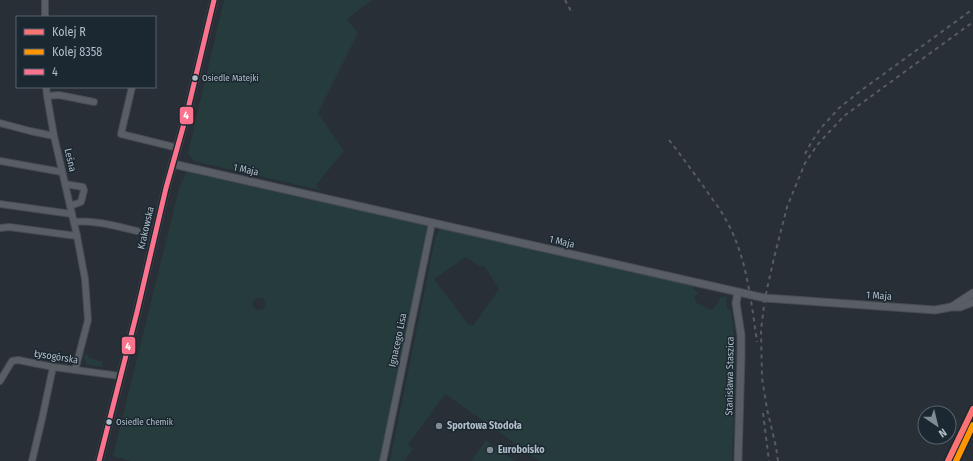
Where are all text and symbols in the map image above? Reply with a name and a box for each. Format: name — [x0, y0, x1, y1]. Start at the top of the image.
legend — [16, 16, 156, 88]
text: Kolej R — [52, 25, 86, 39]
text: Kolej 8358 — [52, 45, 102, 59]
text: 4 — [52, 65, 58, 79]
marker: Osiedle Matejki — [190, 73, 200, 83]
place label: Osiedle Matejki — [202, 73, 259, 83]
line badge: 4 — [179, 106, 194, 125]
text: 4 — [183, 109, 189, 122]
street label: Leśna — [62, 147, 79, 173]
street label: 1 Maja — [232, 161, 260, 179]
street label: Krakowska — [135, 205, 157, 251]
street label: 1 Maja — [548, 233, 576, 251]
street label: 1 Maja — [866, 289, 892, 303]
street label: Ignacego Lisa — [386, 312, 410, 368]
line badge: 4 — [121, 336, 136, 355]
street label: Stanisława Staszica — [723, 336, 737, 416]
text: 4 — [125, 340, 131, 353]
street label: Łysogórska — [33, 348, 79, 366]
north arrow — [917, 405, 957, 445]
marker: Osiedle Chemik — [104, 417, 114, 427]
place label: Osiedle Chemik — [116, 417, 174, 427]
place label: Sportowa Stodoła — [447, 420, 522, 432]
marker: Sportowa Stodoła — [434, 421, 444, 431]
text: N — [936, 426, 949, 440]
place label: Euroboisko — [498, 444, 545, 456]
marker: Euroboisko — [485, 445, 495, 455]

